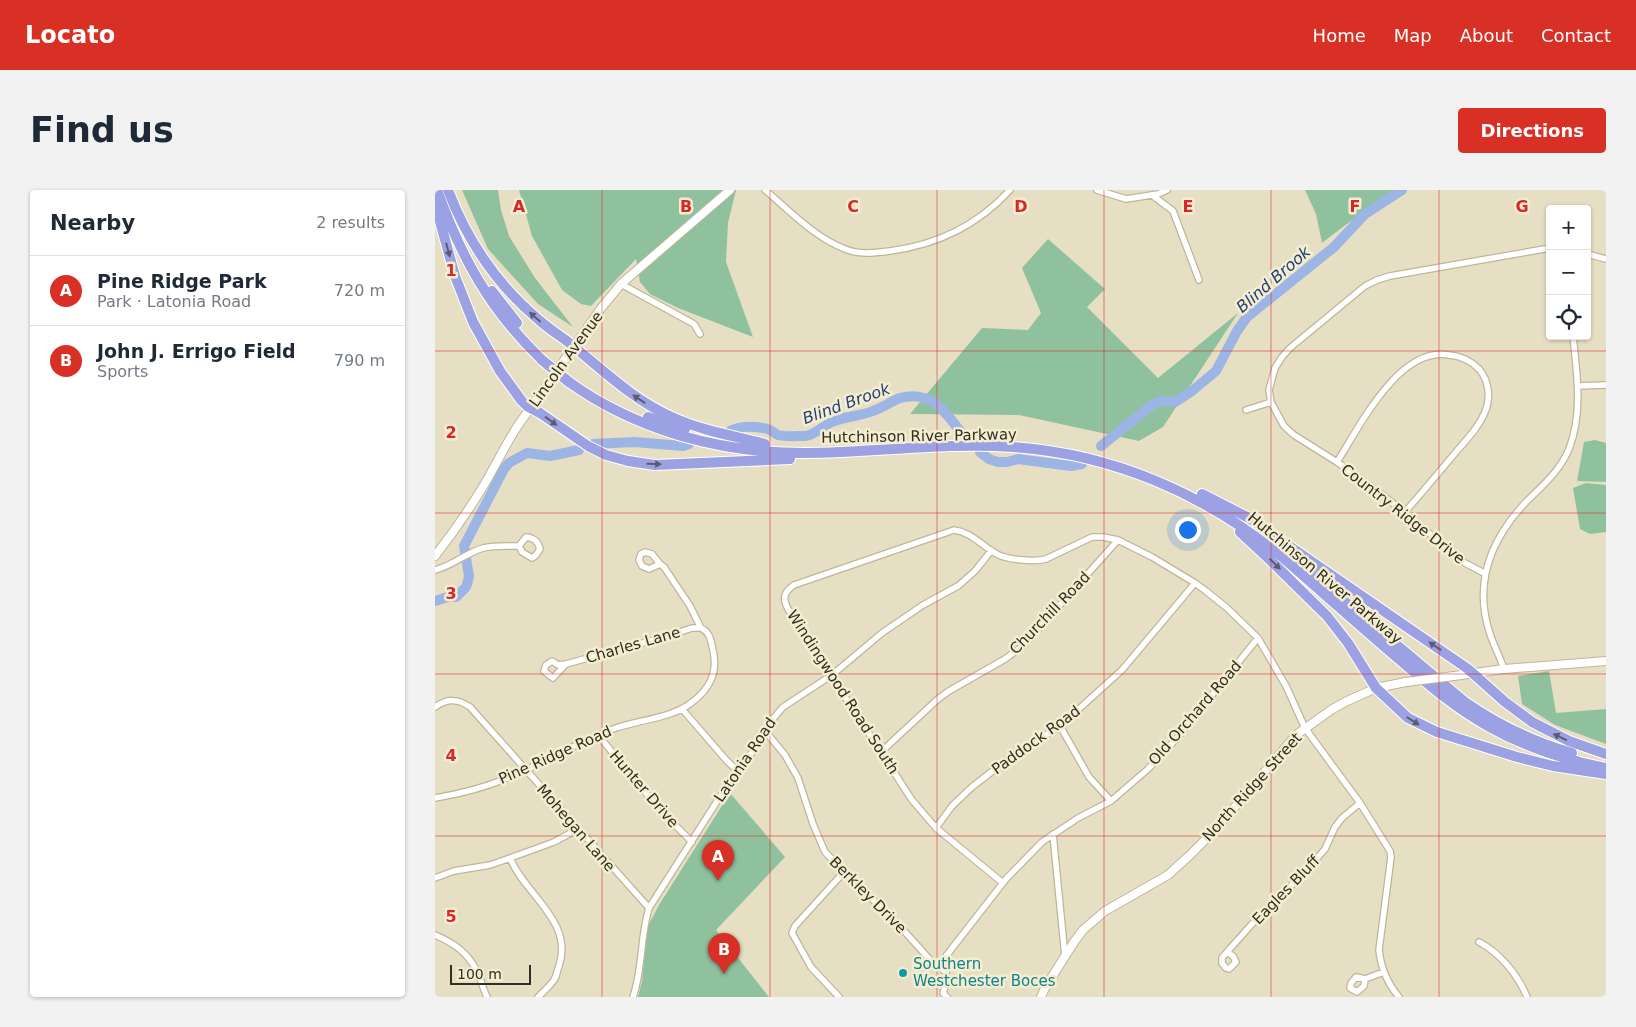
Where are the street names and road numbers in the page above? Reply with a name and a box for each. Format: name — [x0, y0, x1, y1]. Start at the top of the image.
street label: Lincoln Avenue — [525, 308, 607, 410]
street label: Hutchinson River Parkway — [821, 425, 1017, 447]
street label: Country Ridge Drive — [1338, 460, 1468, 568]
street label: Hutchinson River Parkway — [1244, 508, 1406, 648]
street label: Churchill Road — [1006, 568, 1094, 658]
street label: Windingwood Road South — [783, 607, 903, 777]
street label: Charles Lane — [584, 623, 682, 667]
street label: Old Orchard Road — [1145, 657, 1245, 769]
street label: Paddock Road — [988, 702, 1084, 778]
street label: Latonia Road — [710, 714, 780, 806]
street label: Pine Ridge Road — [496, 722, 614, 788]
street label: North Ridge Street — [1198, 729, 1306, 845]
street label: Hunter Drive — [606, 747, 682, 831]
street label: Mohegan Lane — [533, 781, 619, 875]
street label: Eagles Bluff — [1249, 851, 1324, 928]
street label: Berkley Drive — [826, 853, 910, 937]

